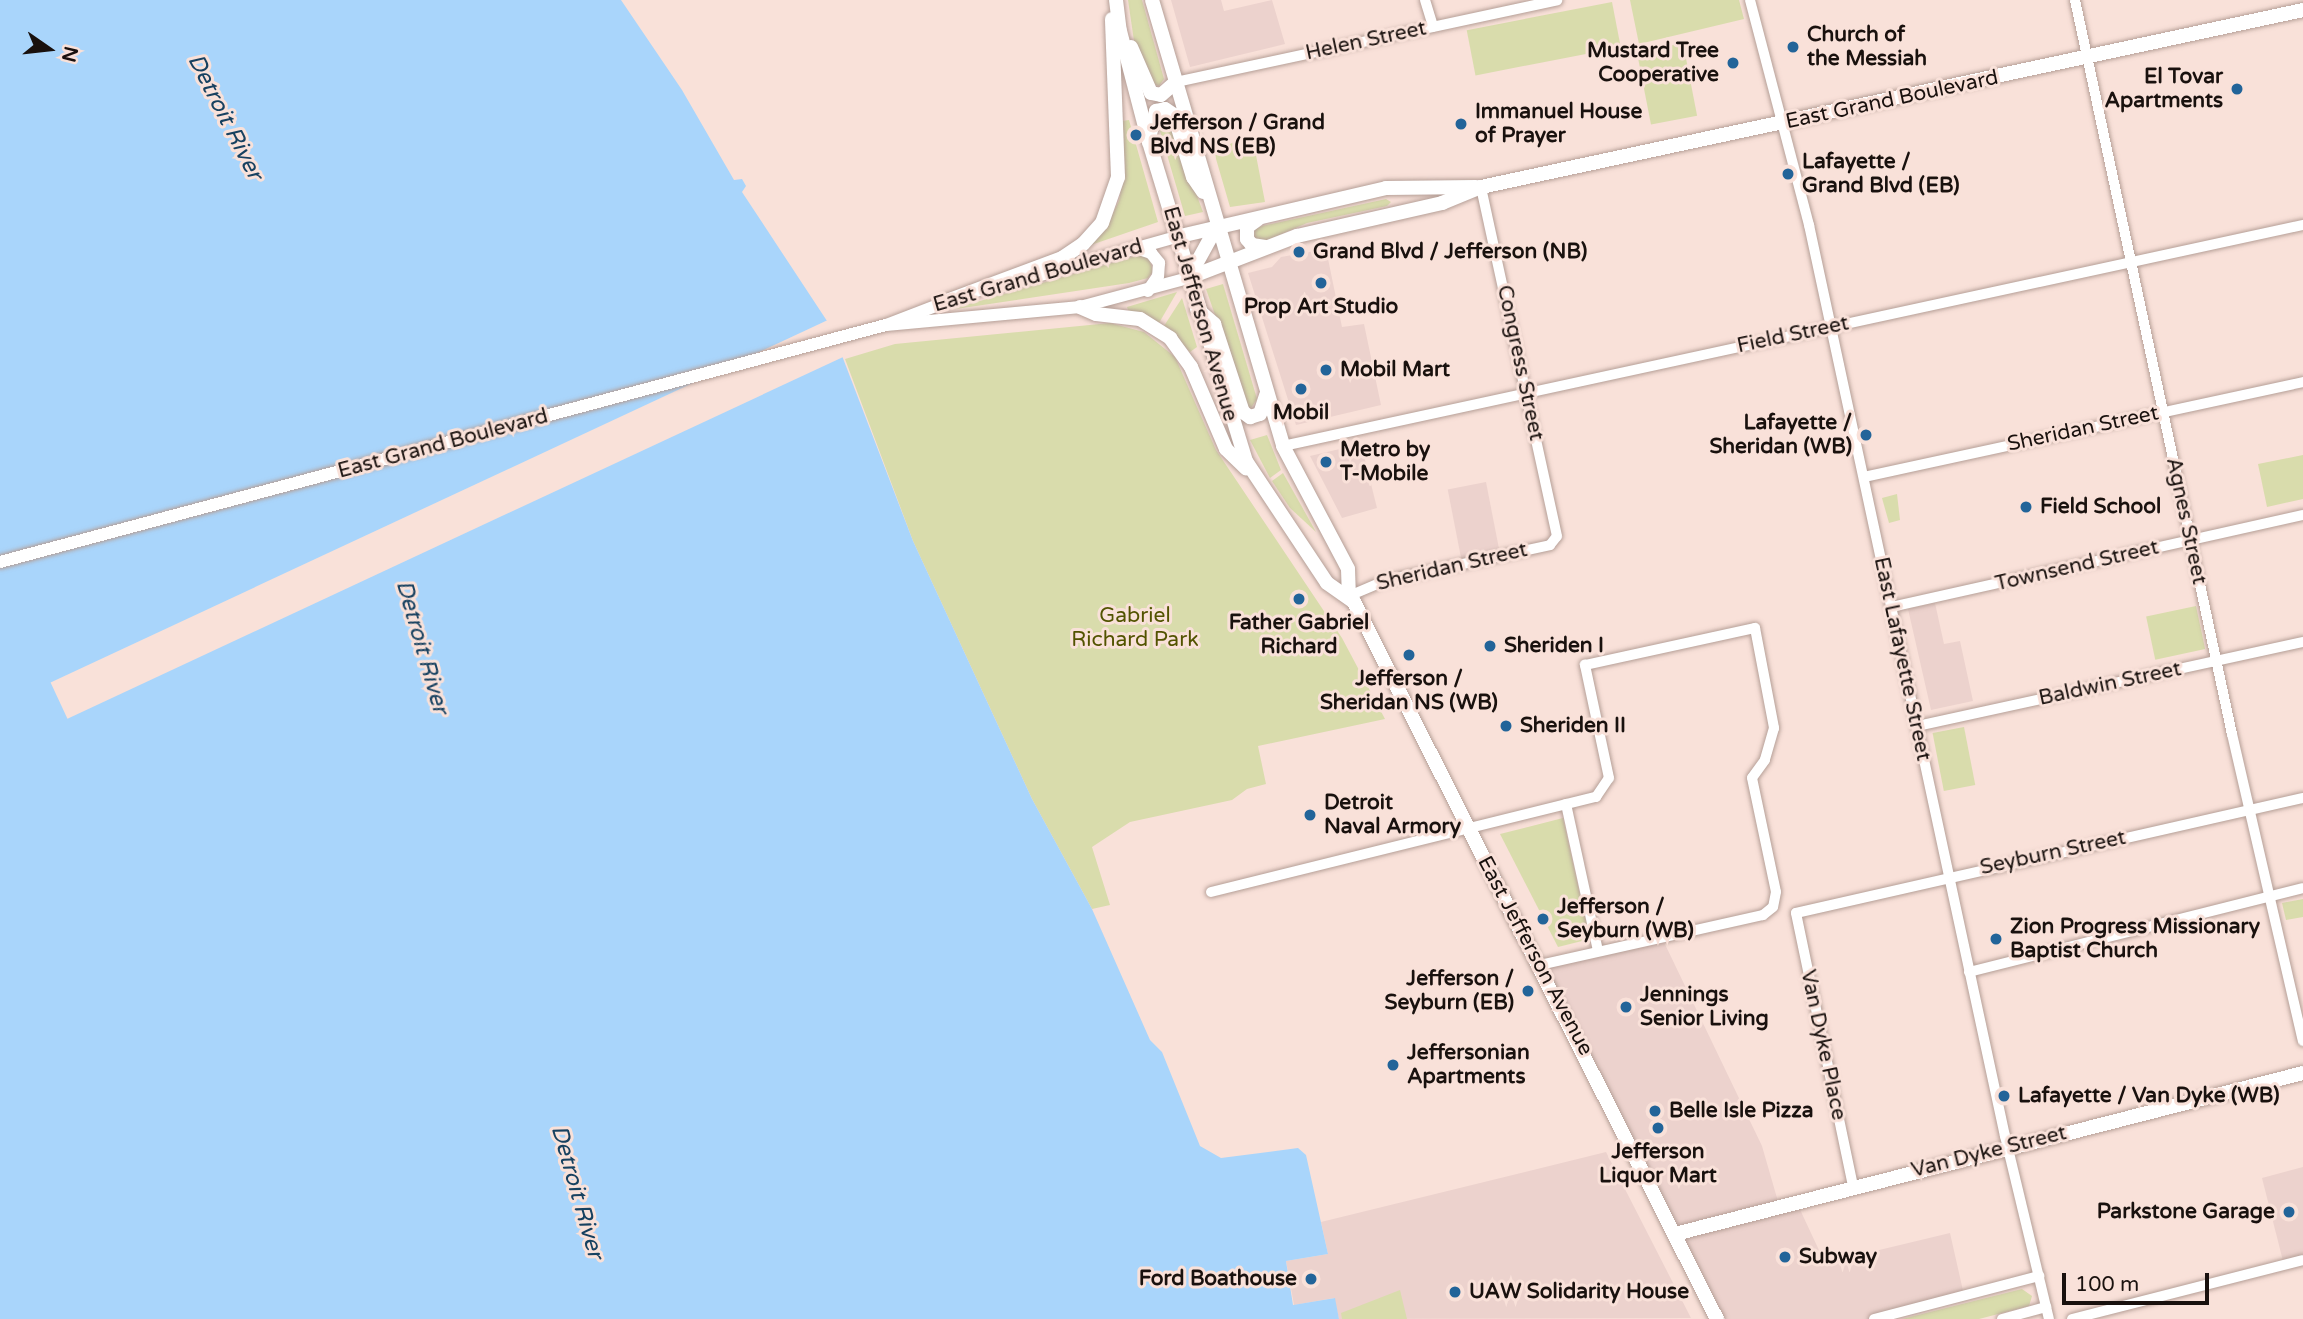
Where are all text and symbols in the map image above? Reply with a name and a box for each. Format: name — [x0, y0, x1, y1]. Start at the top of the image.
north arrow — [14, 14, 84, 84]
street label: Helen Street — [1303, 16, 1429, 66]
place label: Church of the Messiah — [1807, 22, 1927, 72]
place label: Mustard Tree Cooperative — [1587, 38, 1719, 88]
marker: Church of the Messiah — [1785, 39, 1801, 55]
text: N — [57, 44, 82, 64]
water label: Detroit River — [181, 49, 269, 185]
marker: Mustard Tree Cooperative — [1725, 55, 1741, 71]
place label: El Tovar Apartments — [2105, 64, 2223, 114]
street label: East Grand Boulevard — [1783, 65, 2001, 135]
marker: El Tovar Apartments — [2229, 81, 2245, 97]
place label: Immanuel House of Prayer — [1475, 99, 1642, 149]
place label: Jefferson / Grand Blvd NS (EB) — [1150, 110, 1325, 160]
marker: Immanuel House of Prayer — [1453, 116, 1469, 132]
marker: Jefferson / Grand Blvd NS (EB) — [1128, 127, 1144, 143]
place label: Lafayette / Grand Blvd (EB) — [1802, 149, 1960, 199]
marker: Lafayette / Grand Blvd (EB) — [1780, 166, 1796, 182]
street label: East Jefferson Avenue — [1157, 204, 1243, 424]
street label: East Grand Boulevard — [930, 234, 1146, 318]
place label: Grand Blvd / Jefferson (NB) — [1313, 239, 1587, 265]
marker: Grand Blvd / Jefferson (NB) — [1291, 244, 1307, 260]
marker: Prop Art Studio — [1313, 275, 1329, 291]
street label: Congress Street — [1491, 283, 1549, 443]
place label: Prop Art Studio — [1244, 294, 1398, 320]
street label: Field Street — [1735, 311, 1851, 359]
place label: Mobil Mart — [1340, 357, 1450, 383]
marker: Mobil Mart — [1318, 362, 1334, 378]
marker: Mobil — [1293, 381, 1309, 397]
place label: Mobil — [1273, 400, 1329, 426]
street label: Sheridan Street — [2005, 401, 2161, 457]
street label: East Grand Boulevard — [335, 404, 551, 484]
place label: Lafayette / Sheridan (WB) — [1709, 410, 1852, 460]
marker: Lafayette / Sheridan (WB) — [1858, 427, 1874, 443]
place label: Metro by T-Mobile — [1340, 437, 1430, 487]
marker: Metro by T-Mobile — [1318, 454, 1334, 470]
street label: Agnes Street — [2160, 455, 2212, 587]
place label: Field School — [2040, 494, 2161, 520]
marker: Field School — [2018, 499, 2034, 515]
street label: Townsend Street — [1993, 535, 2161, 597]
street label: Sheridan Street — [1374, 537, 1530, 597]
street label: East Lafayette Street — [1868, 555, 1936, 763]
water label: Detroit River — [390, 577, 454, 717]
marker: Father Gabriel Richard — [1291, 591, 1307, 607]
park label: Gabriel Richard Park — [1071, 603, 1199, 653]
place label: Father Gabriel Richard — [1229, 610, 1369, 660]
place label: Sheriden I — [1504, 633, 1604, 659]
marker: Sheriden I — [1482, 638, 1498, 654]
marker: Jefferson / Sheridan NS (WB) — [1401, 647, 1417, 663]
street label: Baldwin Street — [2036, 657, 2184, 711]
place label: Jefferson / Sheridan NS (WB) — [1320, 666, 1498, 716]
place label: Sheriden II — [1520, 713, 1626, 739]
marker: Sheriden II — [1498, 718, 1514, 734]
place label: Detroit Naval Armory — [1324, 790, 1461, 840]
marker: Detroit Naval Armory — [1302, 807, 1318, 823]
street label: Seyburn Street — [1978, 825, 2128, 881]
street label: East Jefferson Avenue — [1472, 852, 1598, 1060]
place label: Jefferson / Seyburn (WB) — [1557, 894, 1694, 944]
marker: Jefferson / Seyburn (WB) — [1535, 911, 1551, 927]
place label: Zion Progress Missionary Baptist Church — [2010, 914, 2260, 964]
marker: Zion Progress Missionary Baptist Church — [1988, 931, 2004, 947]
place label: Jefferson / Seyburn (EB) — [1385, 966, 1514, 1016]
street label: Van Dyke Place — [1795, 967, 1851, 1123]
place label: Jennings Senior Living — [1640, 982, 1769, 1032]
marker: Jefferson / Seyburn (EB) — [1520, 983, 1536, 999]
marker: Jennings Senior Living — [1618, 999, 1634, 1015]
place label: Jeffersonian Apartments — [1407, 1040, 1530, 1090]
marker: Jeffersonian Apartments — [1385, 1057, 1401, 1073]
place label: Lafayette / Van Dyke (WB) — [2018, 1083, 2280, 1109]
marker: Lafayette / Van Dyke (WB) — [1996, 1088, 2012, 1104]
place label: Belle Isle Pizza — [1669, 1098, 1813, 1124]
marker: Belle Isle Pizza — [1647, 1103, 1663, 1119]
marker: Jefferson Liquor Mart — [1650, 1120, 1666, 1136]
street label: Van Dyke Street — [1909, 1121, 2069, 1183]
water label: Detroit River — [545, 1122, 609, 1262]
place label: Jefferson Liquor Mart — [1599, 1139, 1717, 1189]
place label: Parkstone Garage — [2097, 1199, 2275, 1225]
marker: Parkstone Garage — [2281, 1204, 2297, 1220]
place label: Subway — [1799, 1244, 1877, 1270]
marker: Subway — [1777, 1249, 1793, 1265]
scale bar — [2065, 1260, 2212, 1304]
place label: Ford Boathouse — [1139, 1266, 1297, 1292]
marker: Ford Boathouse — [1303, 1271, 1319, 1287]
text: 100 m — [2075, 1272, 2139, 1297]
place label: UAW Solidarity House — [1469, 1279, 1689, 1305]
marker: UAW Solidarity House — [1447, 1284, 1463, 1300]

